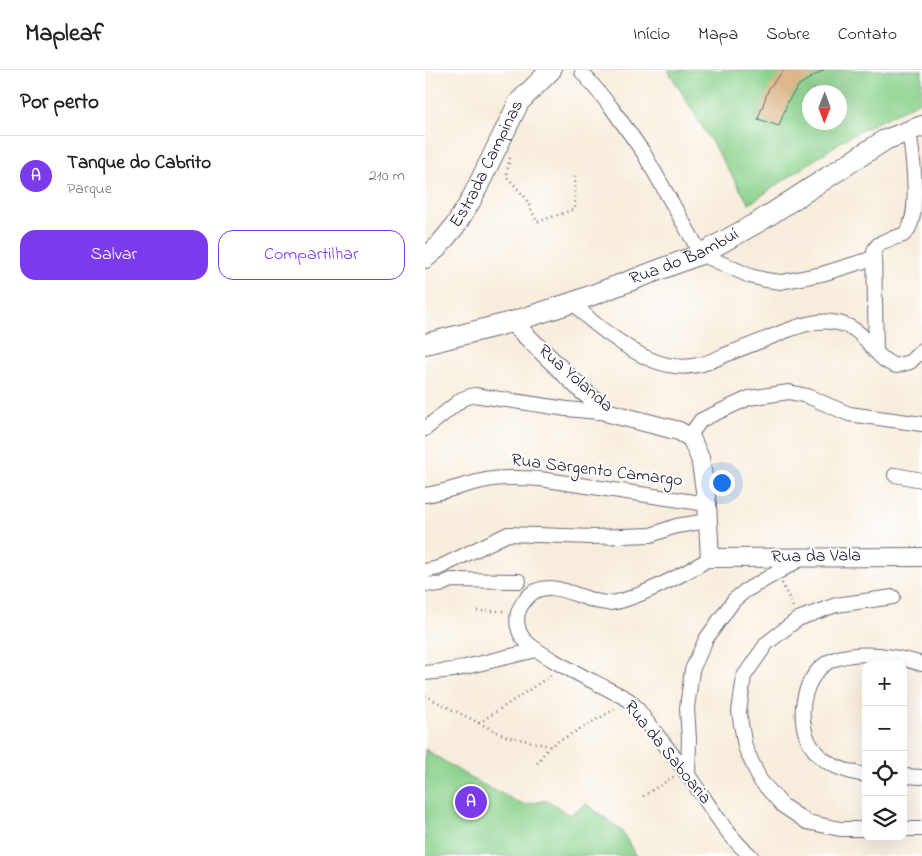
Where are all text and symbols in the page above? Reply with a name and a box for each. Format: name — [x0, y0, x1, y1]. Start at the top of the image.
text: Mapleaf — [25, 17, 104, 52]
text: Início — [633, 22, 670, 48]
text: Mapa — [698, 22, 738, 48]
text: Sobre — [766, 22, 810, 48]
text: Contato — [838, 22, 897, 48]
north arrow — [802, 85, 847, 130]
text: Por perto — [20, 88, 99, 118]
street label: Estrada Campinas — [444, 96, 531, 233]
text: Tanque do Cabrito — [67, 150, 211, 177]
text: A — [31, 164, 41, 188]
text: 210 m — [369, 164, 405, 188]
text: Parque — [67, 177, 112, 201]
street label: Rua do Bambuí — [626, 222, 744, 293]
button: Salvar — [20, 230, 208, 280]
button: Compartilhar — [218, 230, 405, 280]
street label: Rua Yolanda — [532, 339, 618, 419]
street label: Rua Sargento Camargo — [510, 448, 684, 495]
your location — [709, 470, 735, 496]
street label: Rua da Vala — [771, 543, 861, 571]
map controls — [862, 661, 907, 841]
button: + — [862, 661, 907, 706]
street label: Rua da Saboaria — [617, 695, 717, 811]
button: − — [862, 706, 907, 751]
button: locate — [862, 751, 907, 796]
pin: A — [455, 783, 487, 821]
button: layers — [862, 796, 907, 841]

